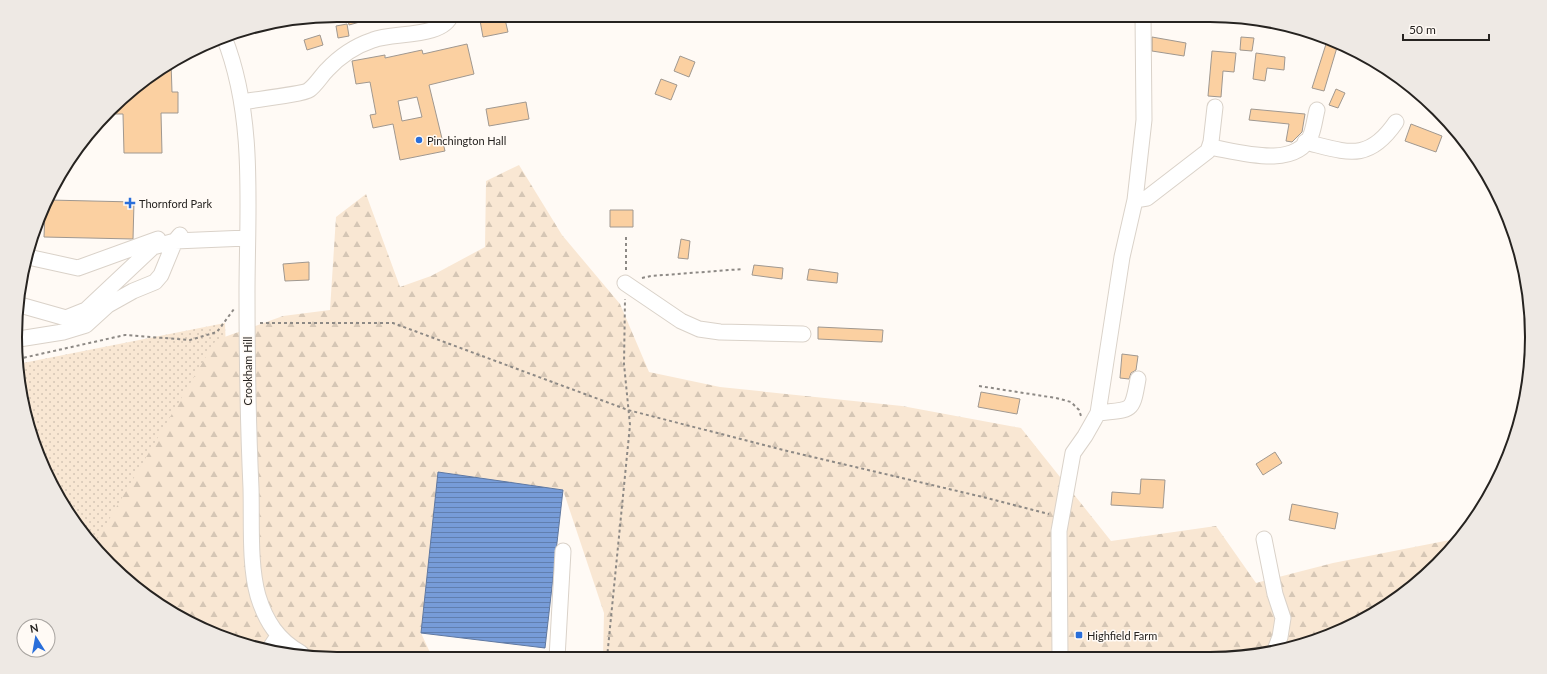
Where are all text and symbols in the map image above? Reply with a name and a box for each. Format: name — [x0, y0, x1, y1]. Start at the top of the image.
scale bar — [1403, 16, 1489, 42]
text: 50 m — [1409, 22, 1436, 37]
place label: Pinchington Hall — [427, 134, 506, 147]
marker: Pinchington Hall — [414, 135, 424, 145]
marker: Thornford Park — [124, 197, 136, 209]
place label: Thornford Park — [139, 197, 212, 210]
street label: Crookham Hill — [241, 337, 254, 405]
north arrow — [16, 618, 56, 658]
text: N — [29, 621, 39, 635]
place label: Highfield Farm — [1087, 629, 1157, 642]
marker: Highfield Farm — [1074, 630, 1084, 640]

